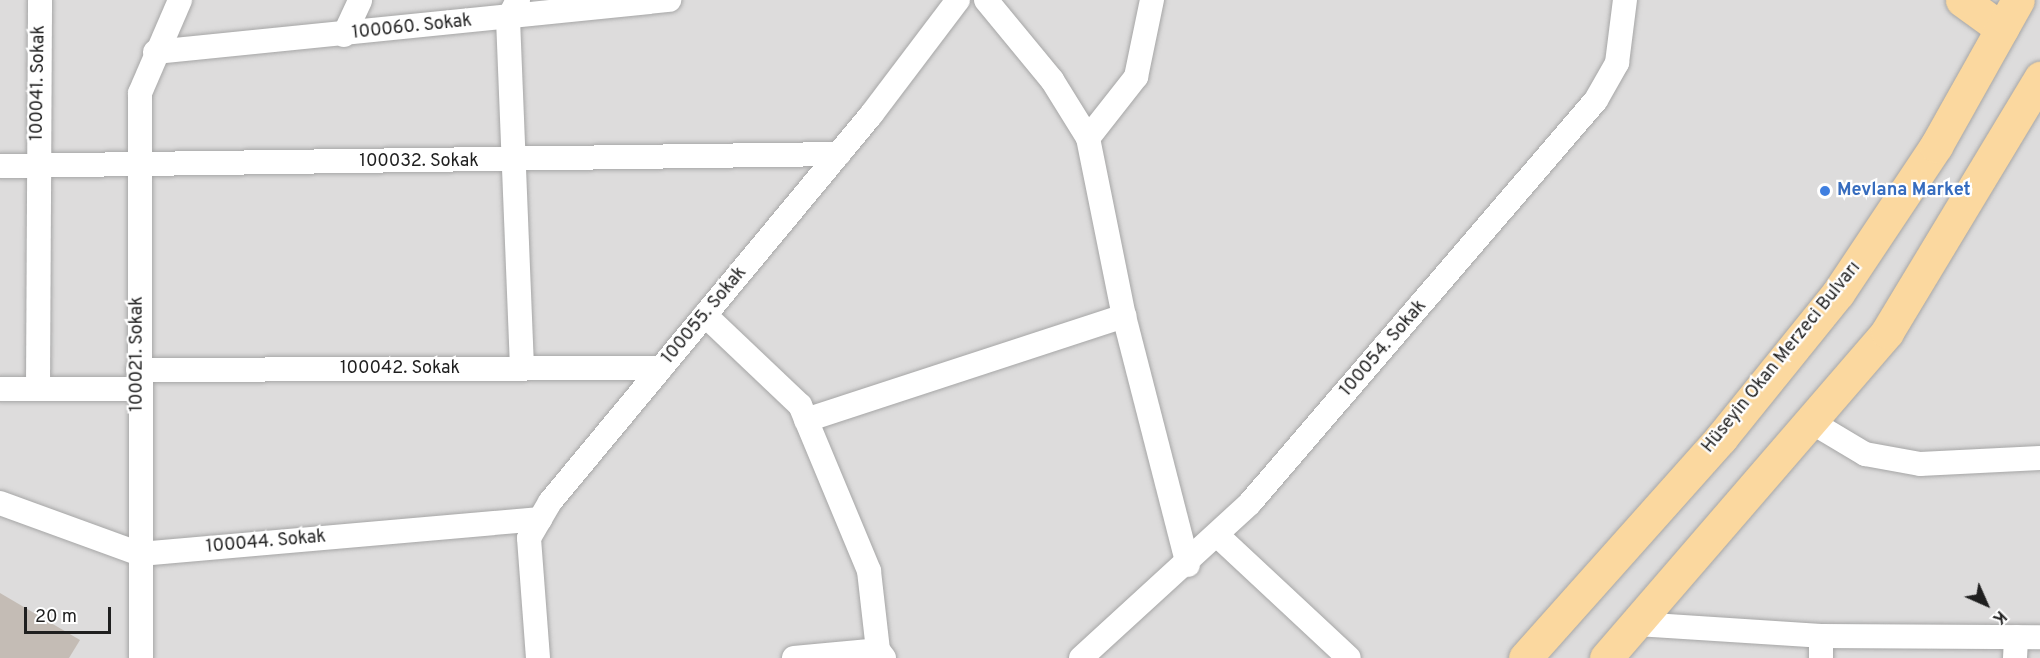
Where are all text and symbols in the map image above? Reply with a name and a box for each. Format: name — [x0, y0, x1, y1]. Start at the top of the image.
street label: 100060. Sokak — [351, 11, 473, 45]
street label: 100041. Sokak — [27, 25, 51, 141]
street label: 100032. Sokak — [359, 151, 479, 173]
place label: Mevlana Market — [1837, 180, 1971, 202]
marker: Mevlana Market — [1818, 184, 1832, 198]
street label: Hüseyin Okan Merzeci Bulvarı — [1698, 258, 1866, 458]
street label: 100055. Sokak — [658, 263, 752, 369]
street label: 100021. Sokak — [127, 296, 149, 412]
street label: 100054. Sokak — [1336, 296, 1432, 402]
street label: 100042. Sokak — [340, 358, 460, 380]
street label: 100044. Sokak — [205, 527, 327, 559]
north arrow — [1956, 574, 2016, 634]
scale bar — [27, 595, 114, 633]
text: 20 m — [35, 606, 77, 629]
text: K — [1988, 606, 2010, 628]

